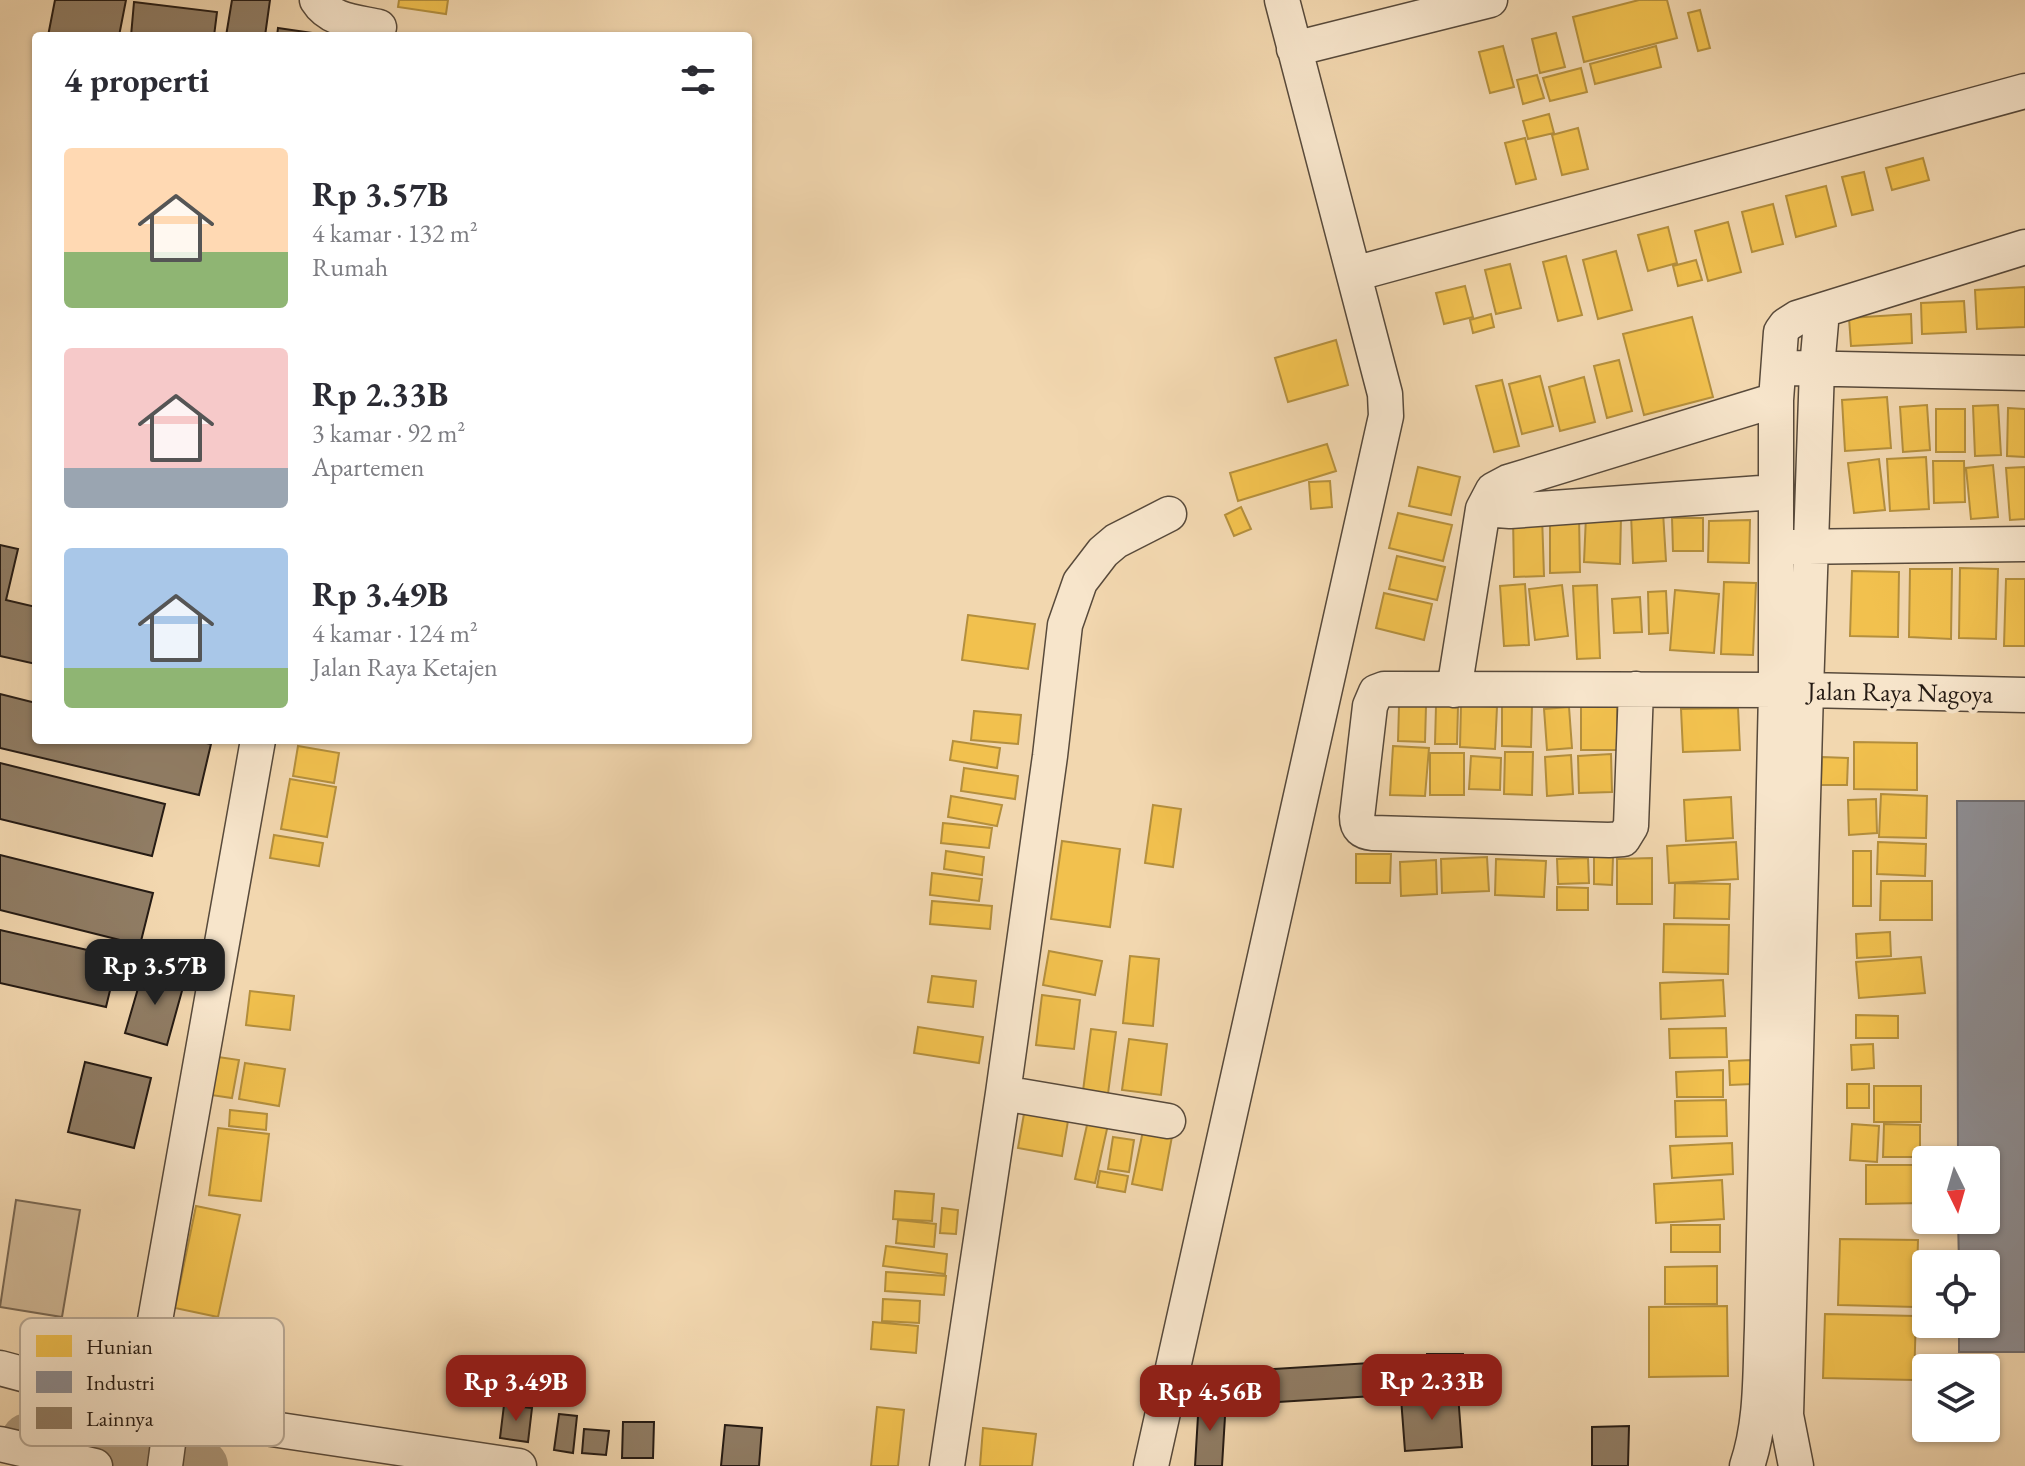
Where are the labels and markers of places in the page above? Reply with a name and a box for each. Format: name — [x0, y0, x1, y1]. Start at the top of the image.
pin: Rp 3.57B — [72, 939, 238, 1007]
pin: Rp 2.33B — [1349, 1354, 1515, 1422]
pin: Rp 3.49B — [433, 1355, 599, 1423]
pin: Rp 4.56B — [1127, 1365, 1293, 1433]

